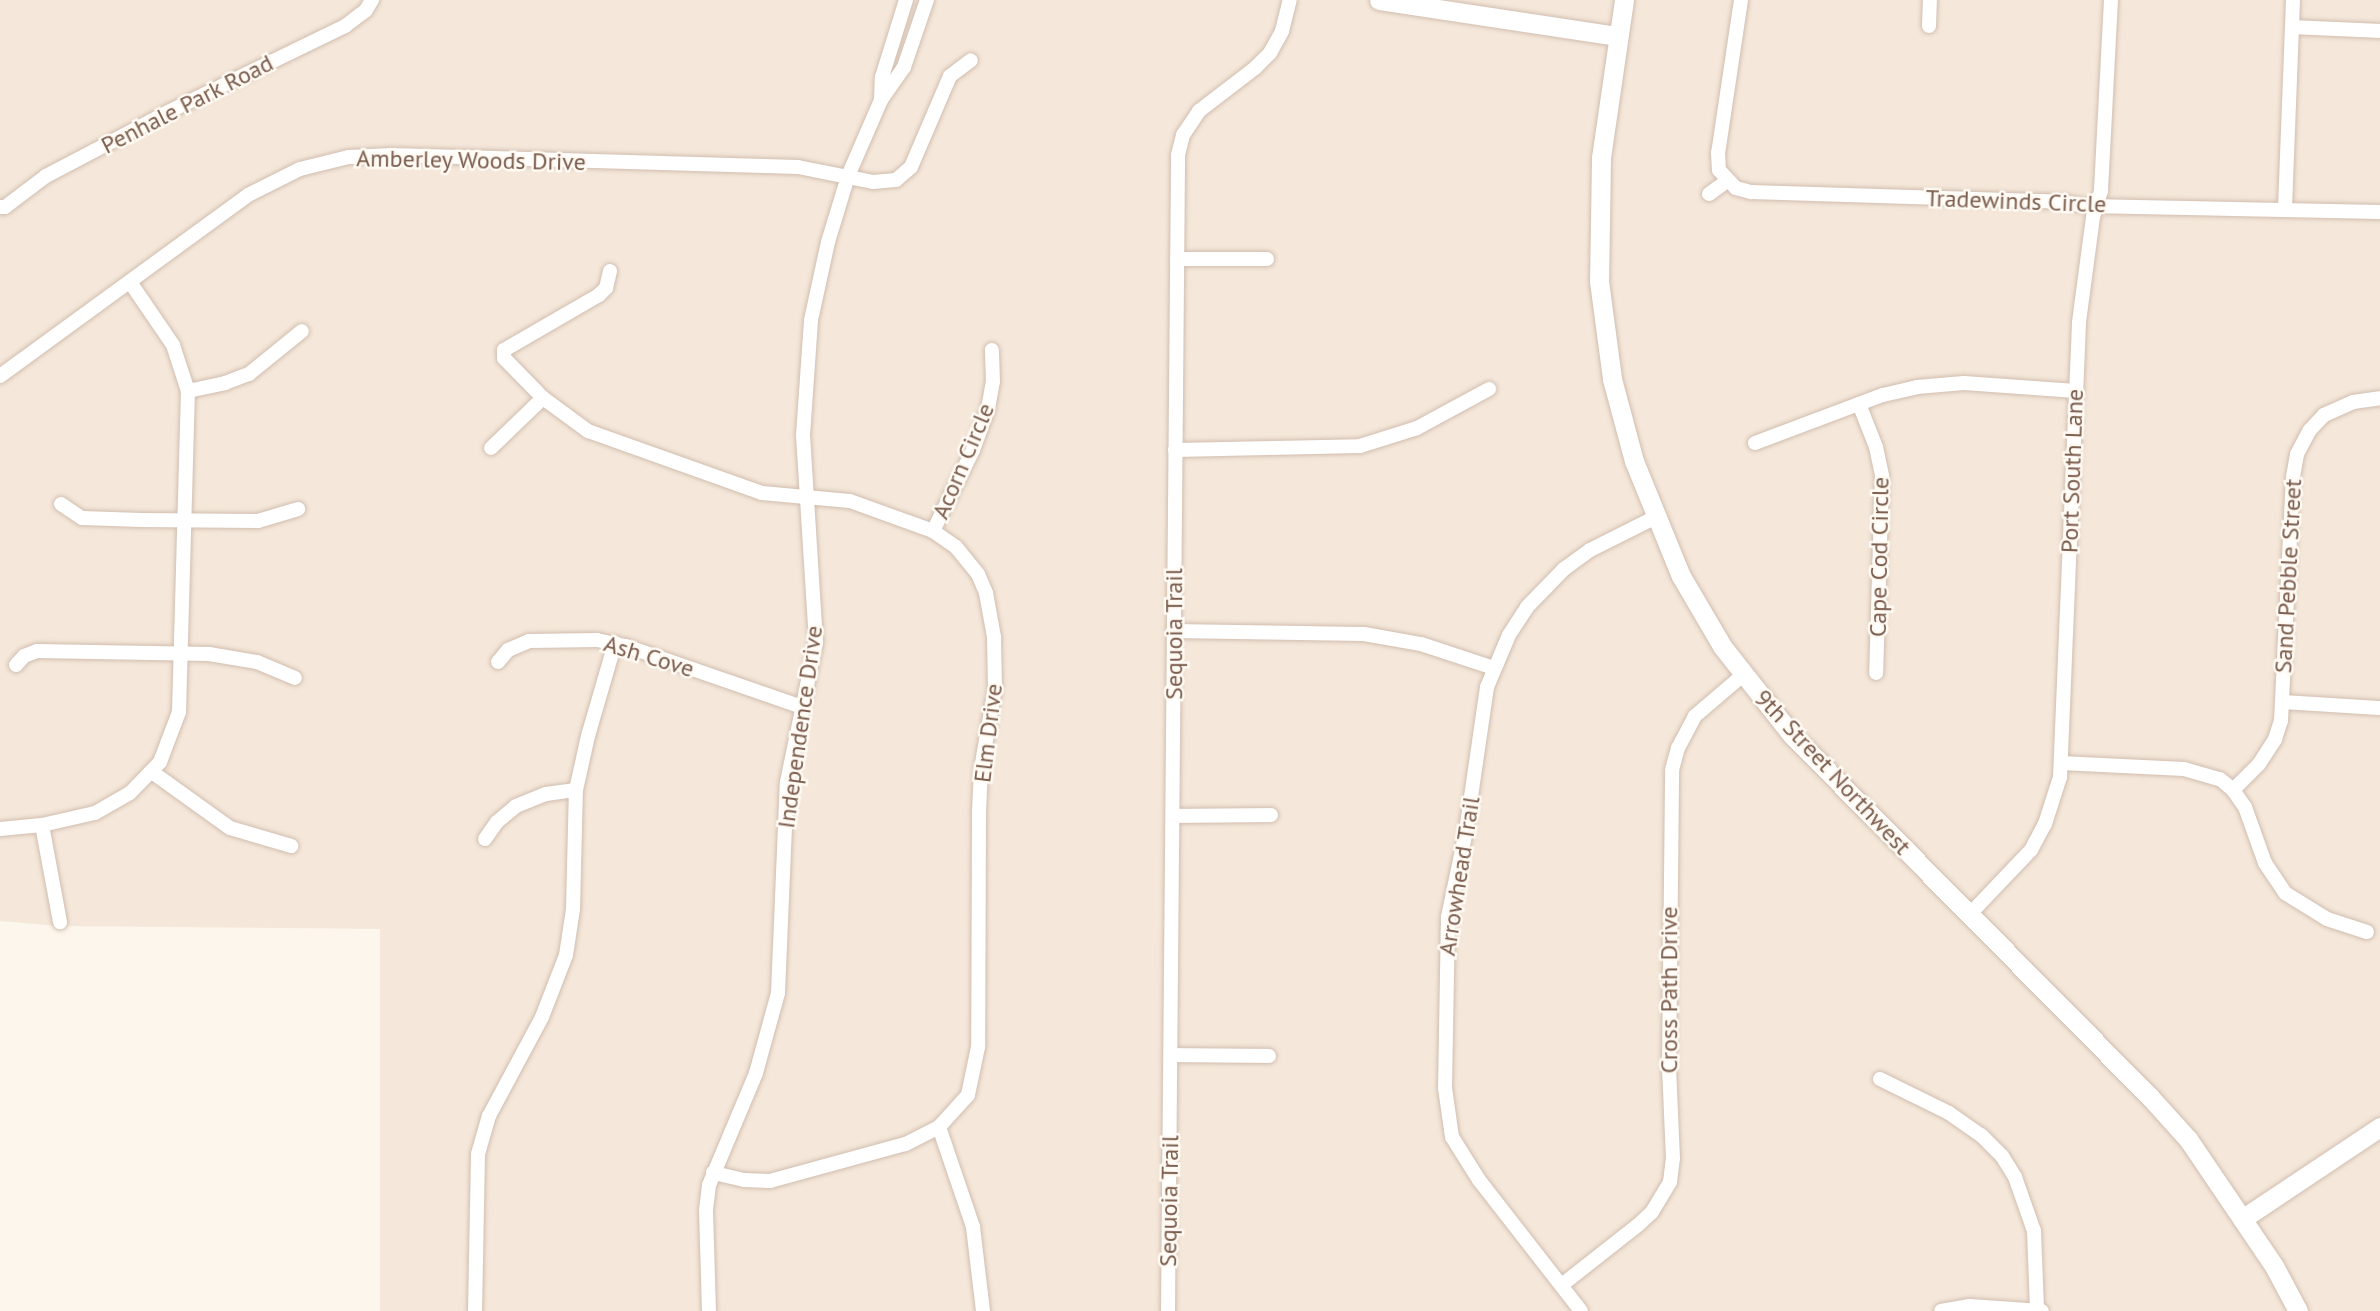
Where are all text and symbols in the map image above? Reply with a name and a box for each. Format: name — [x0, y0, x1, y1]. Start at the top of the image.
street label: Penhale Park Road — [96, 48, 278, 160]
street label: Amberley Woods Drive — [355, 144, 587, 176]
street label: Tradewinds Circle — [1925, 183, 2107, 219]
street label: Port South Lane — [2055, 388, 2089, 554]
street label: Acorn Circle — [926, 399, 1000, 523]
street label: Cape Cod Circle — [1863, 477, 1895, 637]
street label: Sand Pebble Street — [2269, 478, 2307, 674]
street label: Sequoia Trail — [1160, 568, 1188, 700]
street label: Independence Drive — [772, 624, 828, 830]
street label: Ash Cove — [601, 629, 697, 683]
street label: Elm Drive — [968, 682, 1008, 784]
street label: 9th Street Northwest — [1749, 683, 1917, 861]
street label: Arrowhead Trail — [1432, 794, 1486, 958]
street label: Cross Path Drive — [1655, 907, 1683, 1073]
street label: Sequoia Trail — [1153, 1135, 1185, 1267]

